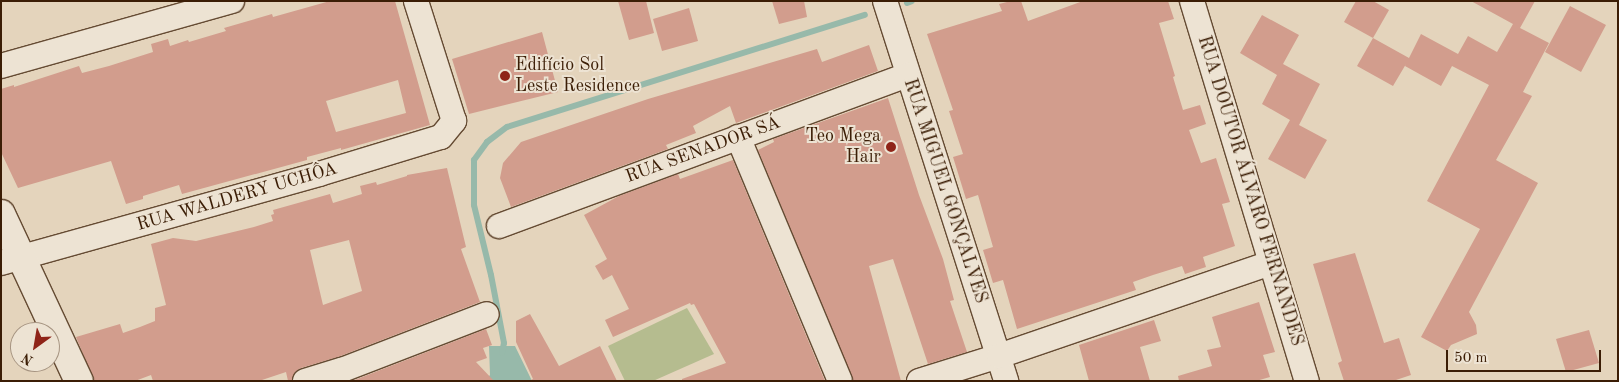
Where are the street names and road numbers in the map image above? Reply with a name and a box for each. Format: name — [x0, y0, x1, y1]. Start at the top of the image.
street label: RUA DOUTOR ÁLVARO FERNANDES — [1192, 33, 1308, 349]
street label: RUA MIGUEL GONÇALVES — [898, 76, 992, 306]
street label: RUA SENADOR SÁ — [623, 112, 783, 188]
street label: RUA WALDERY UCHÔA — [134, 158, 340, 236]

